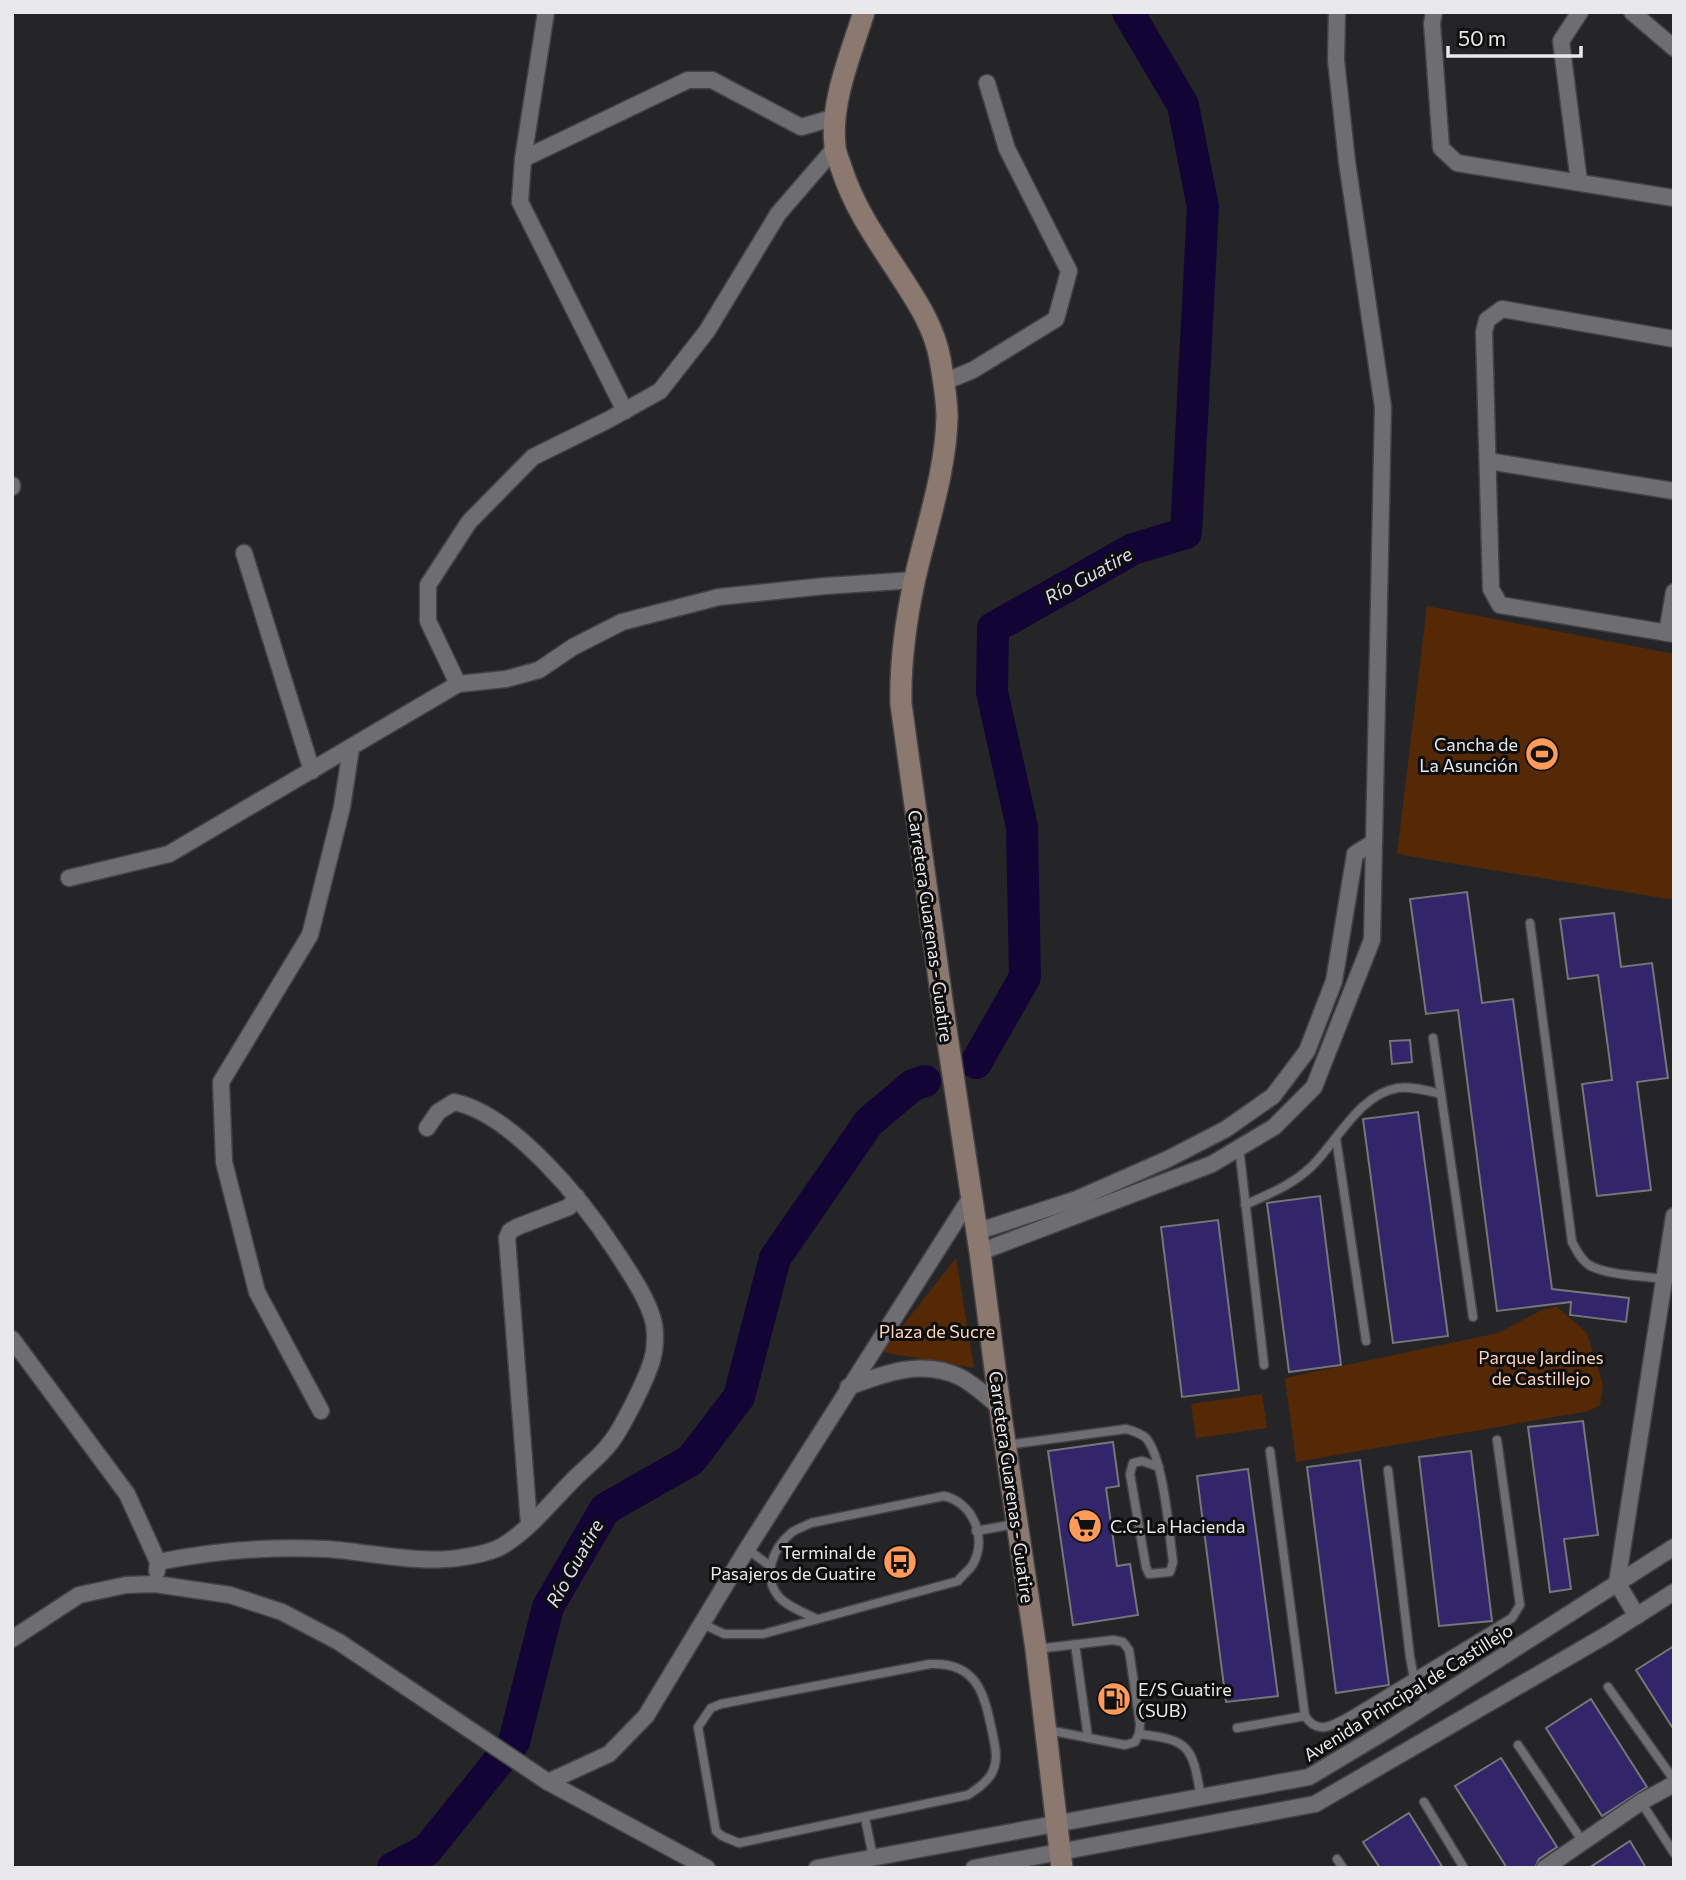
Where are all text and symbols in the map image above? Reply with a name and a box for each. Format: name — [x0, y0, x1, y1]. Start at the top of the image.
scale bar — [1448, 14, 1581, 58]
text: 50 m — [1458, 25, 1506, 50]
water label: Río Guatire — [1040, 541, 1136, 609]
place label: Cancha de La Asunción — [1419, 733, 1518, 776]
sports icon: Cancha de La Asunción — [1523, 735, 1561, 773]
street label: Carretera Guarenas - Guatire — [904, 808, 958, 1044]
park label: Plaza de Sucre — [879, 1320, 995, 1342]
park label: Parque Jardines de Castillejo — [1478, 1346, 1604, 1389]
street label: Carretera Guarenas - Guatire — [985, 1369, 1039, 1605]
supermarket icon: C.C. La Hacienda — [1066, 1507, 1104, 1545]
water label: Río Guatire — [540, 1515, 608, 1611]
place label: C.C. La Hacienda — [1110, 1515, 1245, 1537]
place label: Terminal de Pasajeros de Guatire — [710, 1541, 876, 1584]
bus stop icon: Terminal de Pasajeros de Guatire — [881, 1543, 919, 1581]
street label: Avenida Principal de Castillejo — [1299, 1618, 1517, 1766]
place label: E/S Guatire (SUB) — [1138, 1678, 1232, 1721]
fuel station icon: E/S Guatire (SUB) — [1095, 1680, 1133, 1718]

